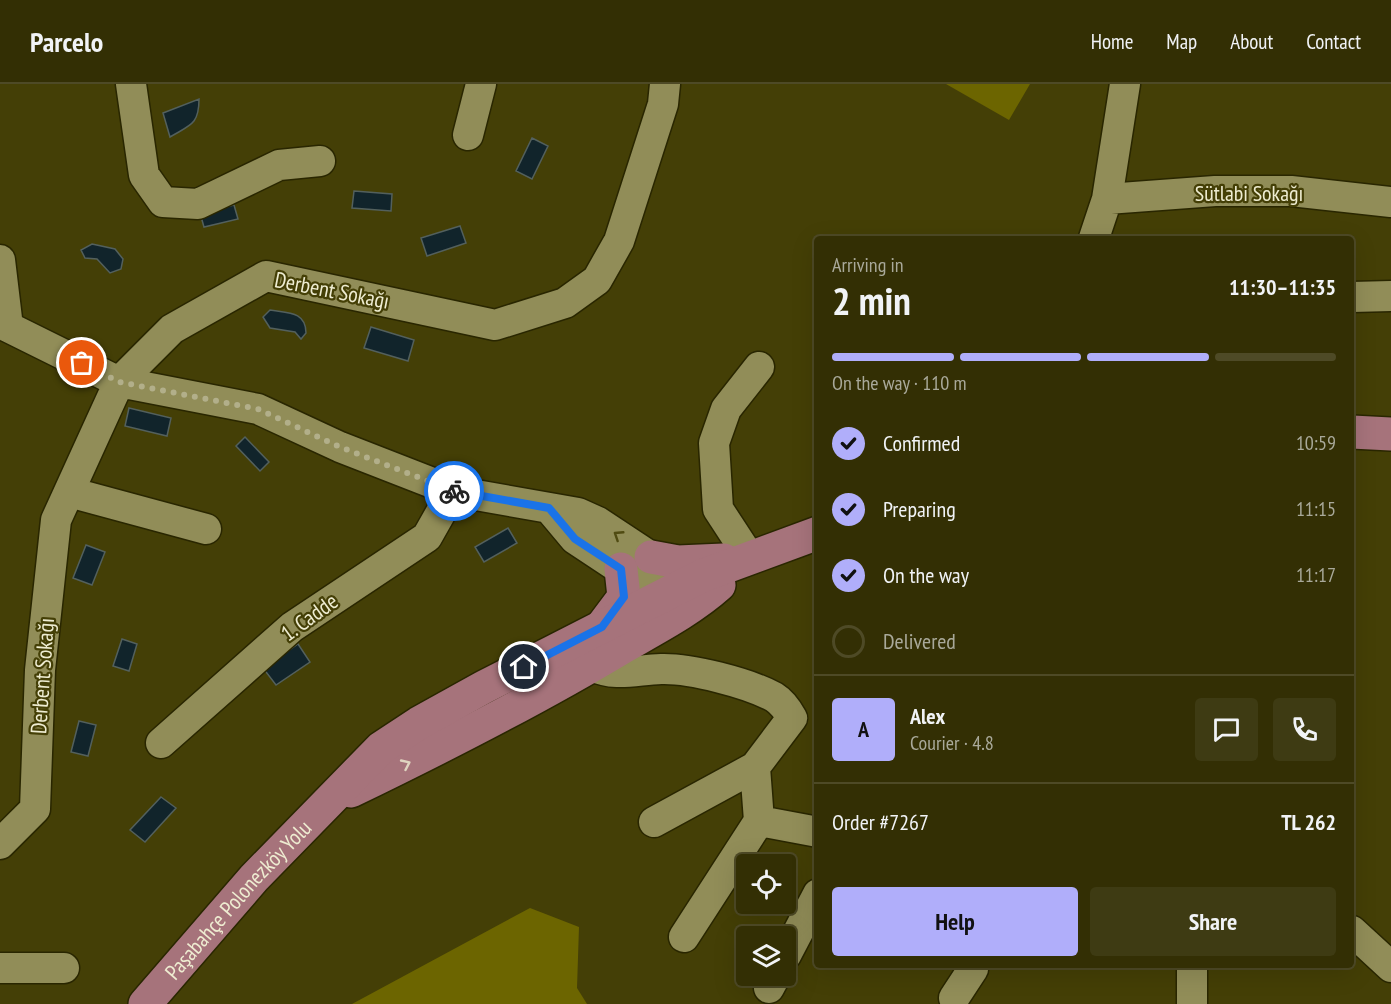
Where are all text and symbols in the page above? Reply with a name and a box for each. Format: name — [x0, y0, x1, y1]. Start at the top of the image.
text: Parcelo — [30, 23, 103, 60]
text: Home — [1091, 28, 1133, 55]
text: Map — [1166, 28, 1197, 55]
text: About — [1230, 28, 1273, 55]
text: Contact — [1306, 28, 1361, 55]
street label: Sütlabi Sokağı — [1195, 179, 1303, 207]
text: Arriving in — [832, 252, 904, 278]
street label: Derbent Sokağı — [272, 265, 392, 315]
text: 11:30–11:35 — [1229, 273, 1336, 301]
text: 2 min — [832, 275, 911, 326]
pin — [56, 337, 107, 388]
icon: bag — [65, 346, 98, 379]
text: On the way · 110 m — [832, 370, 967, 396]
icon: check — [832, 427, 865, 460]
text: Confirmed — [883, 429, 960, 457]
text: 10:59 — [1296, 430, 1336, 456]
courier — [424, 461, 484, 521]
icon: bike — [438, 475, 471, 508]
icon: check — [832, 493, 865, 526]
text: Preparing — [883, 495, 956, 523]
text: 11:15 — [1296, 496, 1336, 522]
one-way arrow — [614, 531, 624, 543]
icon: check — [832, 559, 865, 592]
text: On the way — [883, 561, 969, 589]
text: 11:17 — [1296, 562, 1336, 588]
street label: 1. Cadde — [275, 587, 343, 647]
street label: Derbent Sokağı — [24, 617, 60, 735]
text: Delivered — [883, 627, 956, 655]
pin — [498, 641, 549, 692]
icon: home — [507, 650, 540, 683]
button: chat — [1195, 698, 1258, 761]
button: phone — [1273, 698, 1336, 761]
text: Alex — [910, 702, 945, 730]
text: A — [858, 715, 869, 743]
text: Courier · 4.8 — [910, 730, 994, 756]
one-way arrow — [399, 760, 410, 772]
text: Order #7267 — [832, 808, 929, 836]
text: TL 262 — [1281, 808, 1336, 836]
street label: Paşabahçe Polonezköy Yolu — [159, 814, 317, 985]
map controls — [736, 854, 796, 986]
button: locate — [736, 854, 796, 914]
button: Help — [832, 887, 1078, 956]
button: Share — [1090, 887, 1336, 956]
button: layers — [736, 926, 796, 986]

